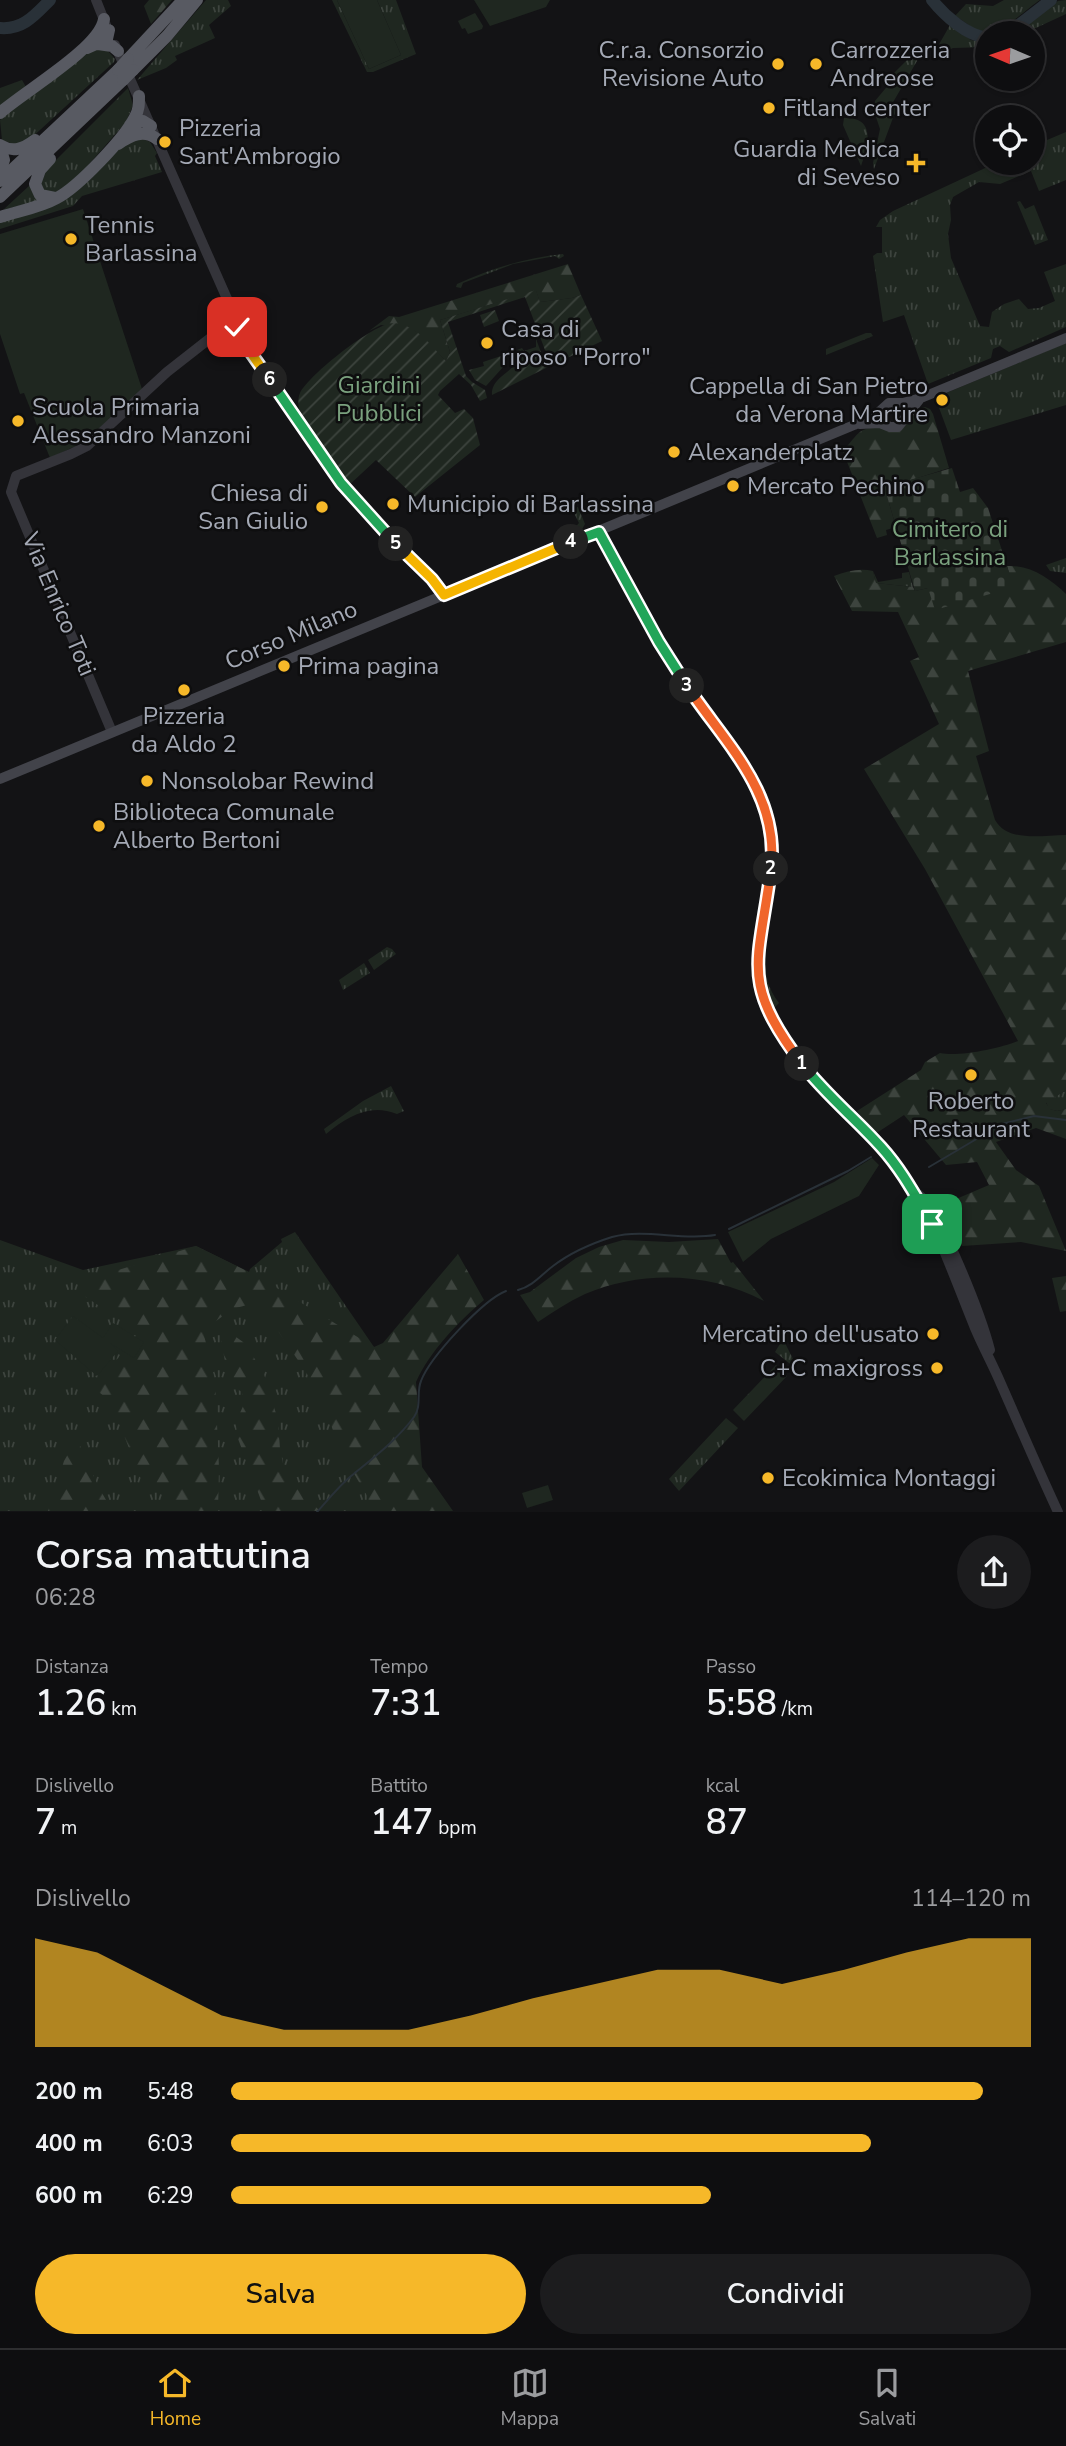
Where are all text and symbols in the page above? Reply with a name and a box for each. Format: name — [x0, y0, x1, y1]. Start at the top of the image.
north arrow — [975, 21, 1045, 91]
map controls — [975, 21, 1045, 175]
place label: C.r.a. Consorzio Revisione Auto — [598, 34, 764, 94]
place label: Carrozzeria Andreose — [830, 34, 950, 94]
marker: C.r.a. Consorzio Revisione Auto — [770, 56, 786, 72]
marker: Carrozzeria Andreose — [808, 56, 824, 72]
place label: Fitland center — [783, 92, 931, 124]
marker: Fitland center — [761, 100, 777, 116]
button: locate — [975, 105, 1045, 175]
place label: Pizzeria Sant'Ambrogio — [179, 112, 341, 172]
place label: Guardia Medica di Seveso — [733, 133, 900, 193]
marker: Pizzeria Sant'Ambrogio — [157, 134, 173, 150]
marker: Guardia Medica di Seveso — [906, 153, 926, 173]
place label: Tennis Barlassina — [85, 209, 197, 269]
marker: Tennis Barlassina — [63, 231, 79, 247]
pin — [207, 297, 267, 357]
icon: check — [218, 308, 256, 346]
place label: Casa di riposo "Porro" — [501, 313, 651, 373]
marker: Casa di riposo "Porro" — [479, 335, 495, 351]
pin: 6 — [252, 362, 288, 398]
text: 6 — [264, 366, 275, 392]
park label: Giardini Pubblici — [336, 369, 422, 429]
place label: Cappella di San Pietro da Verona Martire — [689, 370, 928, 430]
place label: Scuola Primaria Alessandro Manzoni — [32, 391, 251, 451]
marker: Cappella di San Pietro da Verona Martire — [934, 392, 950, 408]
marker: Scuola Primaria Alessandro Manzoni — [10, 413, 26, 429]
place label: Alexanderplatz — [688, 436, 853, 468]
marker: Alexanderplatz — [666, 444, 682, 460]
place label: Mercato Pechino — [747, 470, 925, 502]
place label: Chiesa di San Giulio — [198, 477, 308, 537]
marker: Mercato Pechino — [725, 478, 741, 494]
place label: Municipio di Barlassina — [407, 488, 654, 520]
marker: Municipio di Barlassina — [385, 496, 401, 512]
marker: Chiesa di San Giulio — [314, 499, 330, 515]
park label: Cimitero di Barlassina — [892, 513, 1008, 573]
pin: 4 — [554, 524, 588, 560]
street label: Via Enrico Toti — [14, 526, 104, 681]
pin: 5 — [378, 526, 414, 562]
text: 4 — [565, 528, 576, 554]
text: 5 — [390, 530, 401, 556]
street label: Corso Milano — [220, 593, 362, 677]
place label: Prima pagina — [298, 650, 439, 682]
marker: Prima pagina — [276, 658, 292, 674]
pin: 3 — [670, 668, 704, 704]
text: 3 — [681, 672, 692, 698]
marker: Pizzeria da Aldo 2 — [176, 682, 192, 698]
place label: Pizzeria da Aldo 2 — [131, 700, 237, 760]
place label: Nonsolobar Rewind — [161, 765, 374, 797]
marker: Nonsolobar Rewind — [139, 773, 155, 789]
place label: Biblioteca Comunale Alberto Bertoni — [113, 796, 334, 856]
marker: Biblioteca Comunale Alberto Bertoni — [91, 818, 107, 834]
pin: 2 — [754, 852, 788, 886]
text: 2 — [765, 855, 776, 881]
pin: 1 — [784, 1046, 820, 1082]
text: 1 — [796, 1050, 807, 1076]
marker: Roberto Restaurant — [963, 1067, 979, 1083]
place label: Roberto Restaurant — [912, 1085, 1030, 1145]
pin — [902, 1194, 962, 1254]
icon: arrive — [913, 1205, 951, 1243]
place label: Mercatino dell'usato — [702, 1318, 919, 1350]
marker: Mercatino dell'usato — [925, 1326, 941, 1342]
place label: C+C maxigross — [760, 1352, 923, 1384]
marker: C+C maxigross — [929, 1360, 945, 1376]
place label: Ecokimica Montaggi — [782, 1462, 996, 1494]
marker: Ecokimica Montaggi — [760, 1470, 776, 1486]
text: Corsa mattutina — [35, 1530, 311, 1581]
button: share — [957, 1535, 1031, 1609]
text: 06:28 — [35, 1582, 95, 1613]
text: Distanza — [35, 1654, 109, 1680]
text: Tempo — [370, 1654, 428, 1680]
text: Passo — [706, 1654, 756, 1680]
text: 1.26 — [35, 1680, 106, 1727]
text: 7:31 — [370, 1680, 442, 1727]
text: 5:58 — [706, 1680, 777, 1727]
text: km — [106, 1696, 137, 1722]
text: /km — [777, 1696, 813, 1722]
text: Dislivello — [35, 1773, 114, 1799]
text: Battito — [370, 1773, 428, 1799]
text: kcal — [706, 1773, 739, 1799]
text: 7 — [35, 1799, 56, 1846]
text: 147 — [370, 1799, 433, 1846]
text: 87 — [706, 1799, 748, 1846]
text: m — [56, 1815, 77, 1841]
text: bpm — [433, 1815, 477, 1841]
text: Dislivello — [35, 1883, 131, 1914]
text: 114–120 m — [911, 1883, 1031, 1914]
text: 200 m — [35, 2076, 103, 2107]
text: 5:48 — [147, 2076, 194, 2107]
text: 400 m — [35, 2128, 103, 2159]
text: 6:03 — [147, 2128, 194, 2159]
text: 600 m — [35, 2180, 103, 2211]
text: 6:29 — [147, 2180, 194, 2211]
button: Salva — [35, 2254, 526, 2334]
button: Condividi — [540, 2254, 1031, 2334]
tab: Home — [150, 2364, 201, 2432]
tab: Mappa — [500, 2364, 559, 2432]
tab: Salvati — [858, 2364, 916, 2432]

